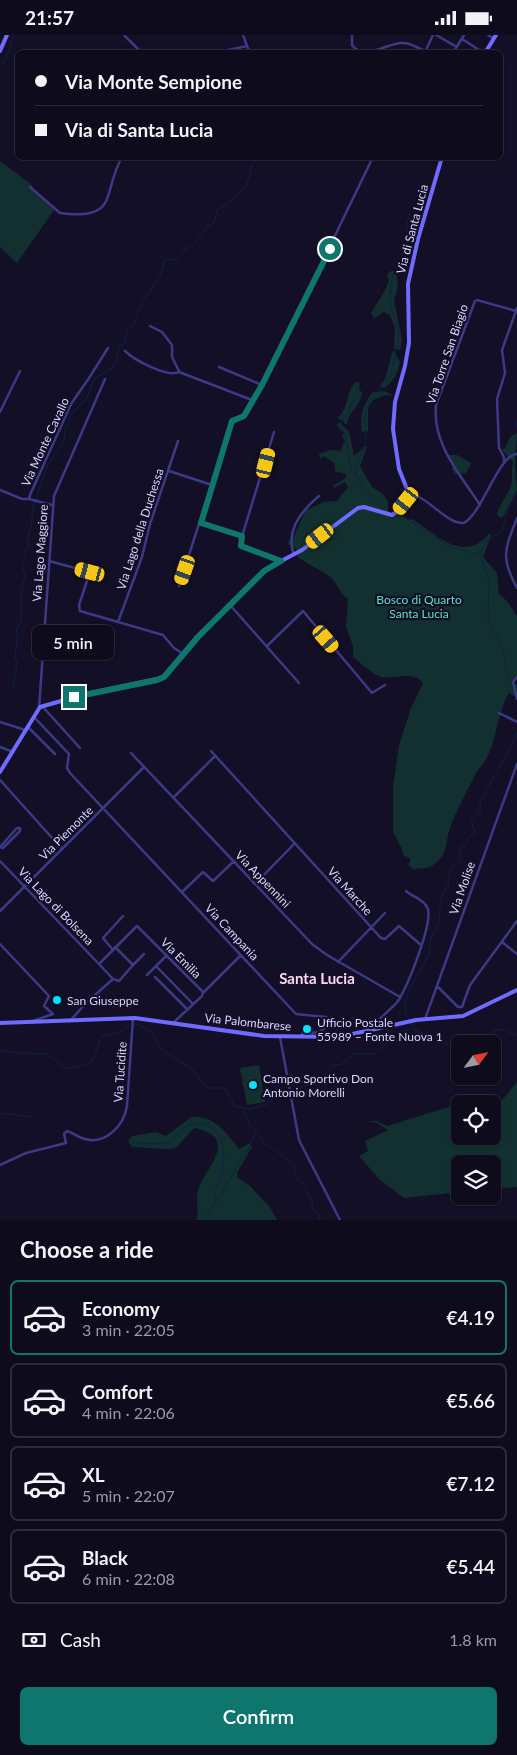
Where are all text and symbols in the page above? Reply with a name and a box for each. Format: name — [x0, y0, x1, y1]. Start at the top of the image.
text: 21:57 — [25, 6, 74, 29]
text: Via Monte Sempione — [65, 70, 242, 93]
text: Via di Santa Lucia — [65, 118, 213, 141]
street label: Via di Santa Lucia — [393, 183, 431, 275]
route start — [319, 238, 341, 260]
street label: Via Torre San Biagio — [423, 302, 471, 406]
street label: Via Monte Cavallo — [18, 395, 72, 489]
car — [255, 447, 276, 479]
street label: Via Lago della Duchessa — [113, 466, 167, 592]
car — [390, 485, 421, 517]
street label: Via Lago Maggiore — [29, 504, 51, 602]
car — [303, 521, 336, 551]
car — [173, 553, 196, 587]
car — [73, 561, 106, 583]
park label: Bosco di Quarto Santa Lucia — [376, 592, 462, 621]
car — [310, 623, 341, 655]
callout: 5 min — [33, 625, 115, 659]
text: 5 min — [53, 633, 93, 652]
route end — [63, 686, 85, 708]
street label: Via Piemonte — [36, 803, 96, 863]
street label: Via Appennini — [232, 847, 294, 911]
street label: Via Molise — [446, 860, 478, 916]
street label: Via Lago di Bolsena — [15, 864, 97, 948]
street label: Via Marche — [324, 864, 376, 918]
street label: Via Campania — [202, 901, 262, 964]
street label: Via Emilia — [158, 935, 204, 981]
district label: Santa Lucia — [279, 969, 355, 987]
place label: San Giuseppe — [67, 993, 139, 1008]
marker: San Giuseppe — [51, 994, 63, 1006]
street label: Via Palombarese — [204, 1010, 292, 1034]
place label: Ufficio Postale 55989 – Fonte Nuova 1 — [317, 1015, 443, 1044]
marker: Ufficio Postale 55989 – Fonte Nuova 1 — [301, 1023, 313, 1035]
north arrow — [451, 1035, 501, 1085]
map controls — [451, 1035, 501, 1205]
street label: Via Tucidite — [110, 1041, 130, 1103]
place label: Campo Sportivo Don Antonio Morelli — [263, 1071, 374, 1100]
marker: Campo Sportivo Don Antonio Morelli — [247, 1079, 259, 1091]
button: locate — [451, 1095, 501, 1145]
button: layers — [451, 1155, 501, 1205]
text: Choose a ride — [20, 1236, 154, 1263]
icon: car — [22, 1295, 67, 1340]
text: Economy — [82, 1297, 160, 1320]
text: €4.19 — [446, 1306, 495, 1329]
text: 3 min · 22:05 — [82, 1320, 175, 1339]
icon: car — [22, 1378, 67, 1423]
text: Comfort — [82, 1380, 153, 1403]
text: €5.66 — [446, 1389, 495, 1412]
text: 4 min · 22:06 — [82, 1403, 175, 1422]
icon: car — [22, 1461, 67, 1506]
text: XL — [82, 1463, 105, 1486]
text: €7.12 — [446, 1472, 495, 1495]
text: 5 min · 22:07 — [82, 1486, 175, 1505]
icon: car — [22, 1544, 67, 1589]
text: Black — [82, 1546, 128, 1569]
text: €5.44 — [446, 1555, 495, 1578]
text: 6 min · 22:08 — [82, 1569, 175, 1588]
icon: cash — [20, 1626, 48, 1654]
text: Cash — [60, 1628, 101, 1651]
text: 1.8 km — [449, 1630, 497, 1649]
button: Confirm — [20, 1687, 497, 1745]

